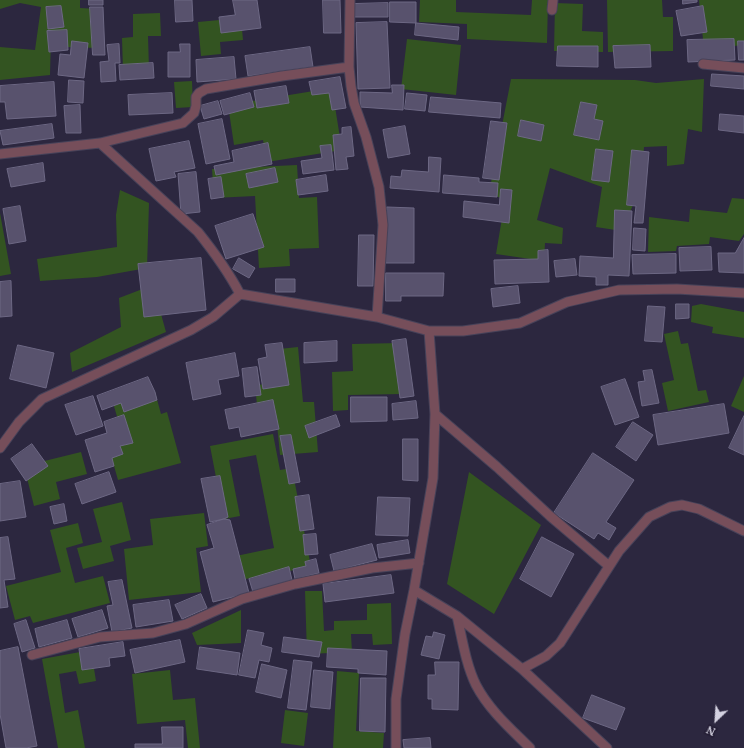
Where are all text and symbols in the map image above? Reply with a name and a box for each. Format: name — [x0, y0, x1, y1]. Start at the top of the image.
north arrow — [696, 700, 736, 740]
text: N — [704, 723, 718, 740]

